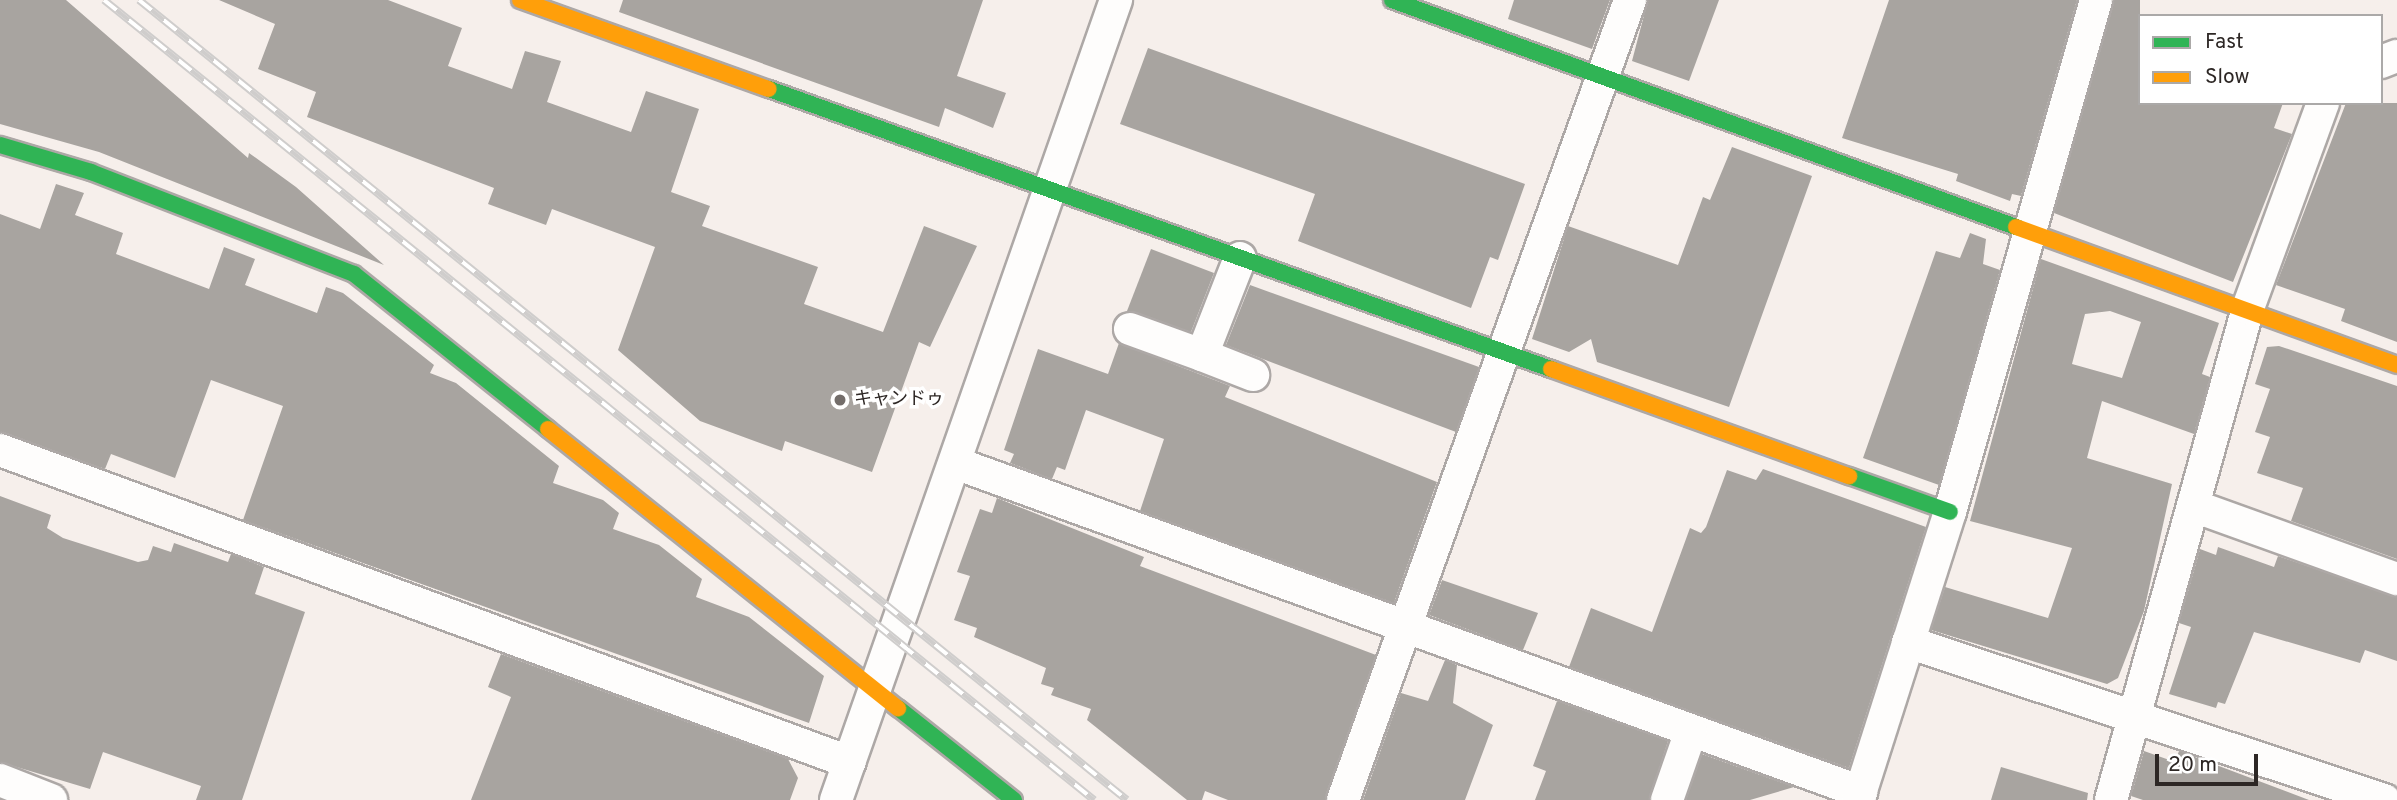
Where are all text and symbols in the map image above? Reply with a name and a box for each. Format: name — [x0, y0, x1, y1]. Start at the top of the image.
legend — [2138, 14, 2383, 105]
text: Fast — [2205, 29, 2244, 56]
text: Slow — [2205, 64, 2250, 91]
place label: キャンドゥ — [854, 389, 944, 411]
marker: キャンドゥ — [832, 392, 848, 408]
scale bar — [2159, 740, 2262, 784]
text: 20 m — [2168, 752, 2217, 779]

